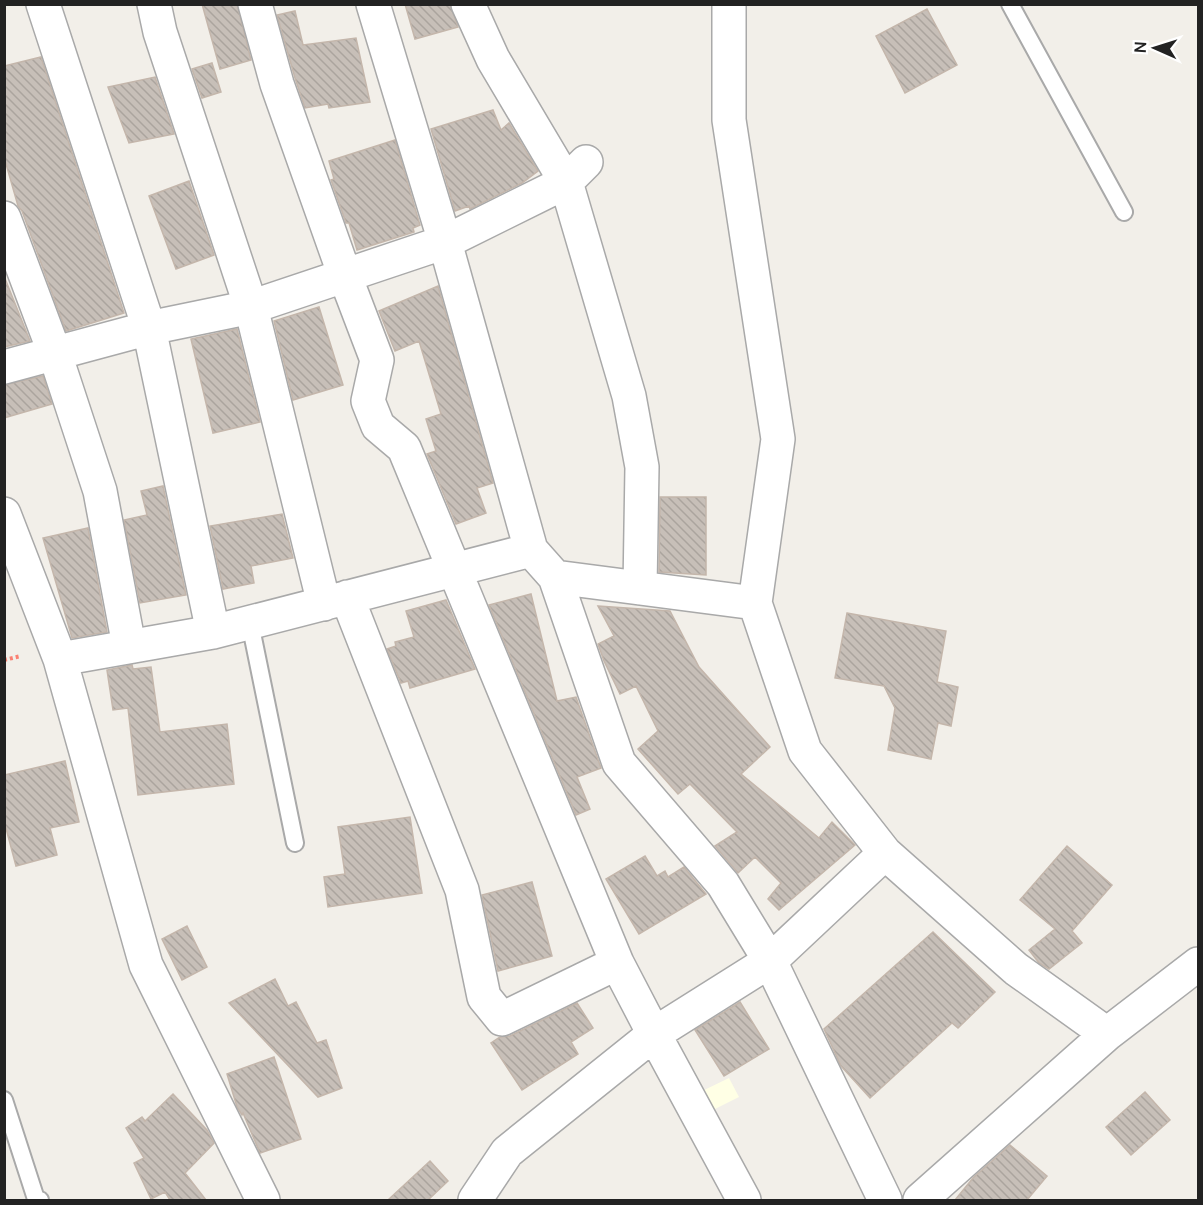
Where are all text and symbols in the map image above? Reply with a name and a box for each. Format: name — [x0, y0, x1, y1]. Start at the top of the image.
north arrow — [1125, 18, 1185, 78]
text: N — [1129, 41, 1151, 54]

